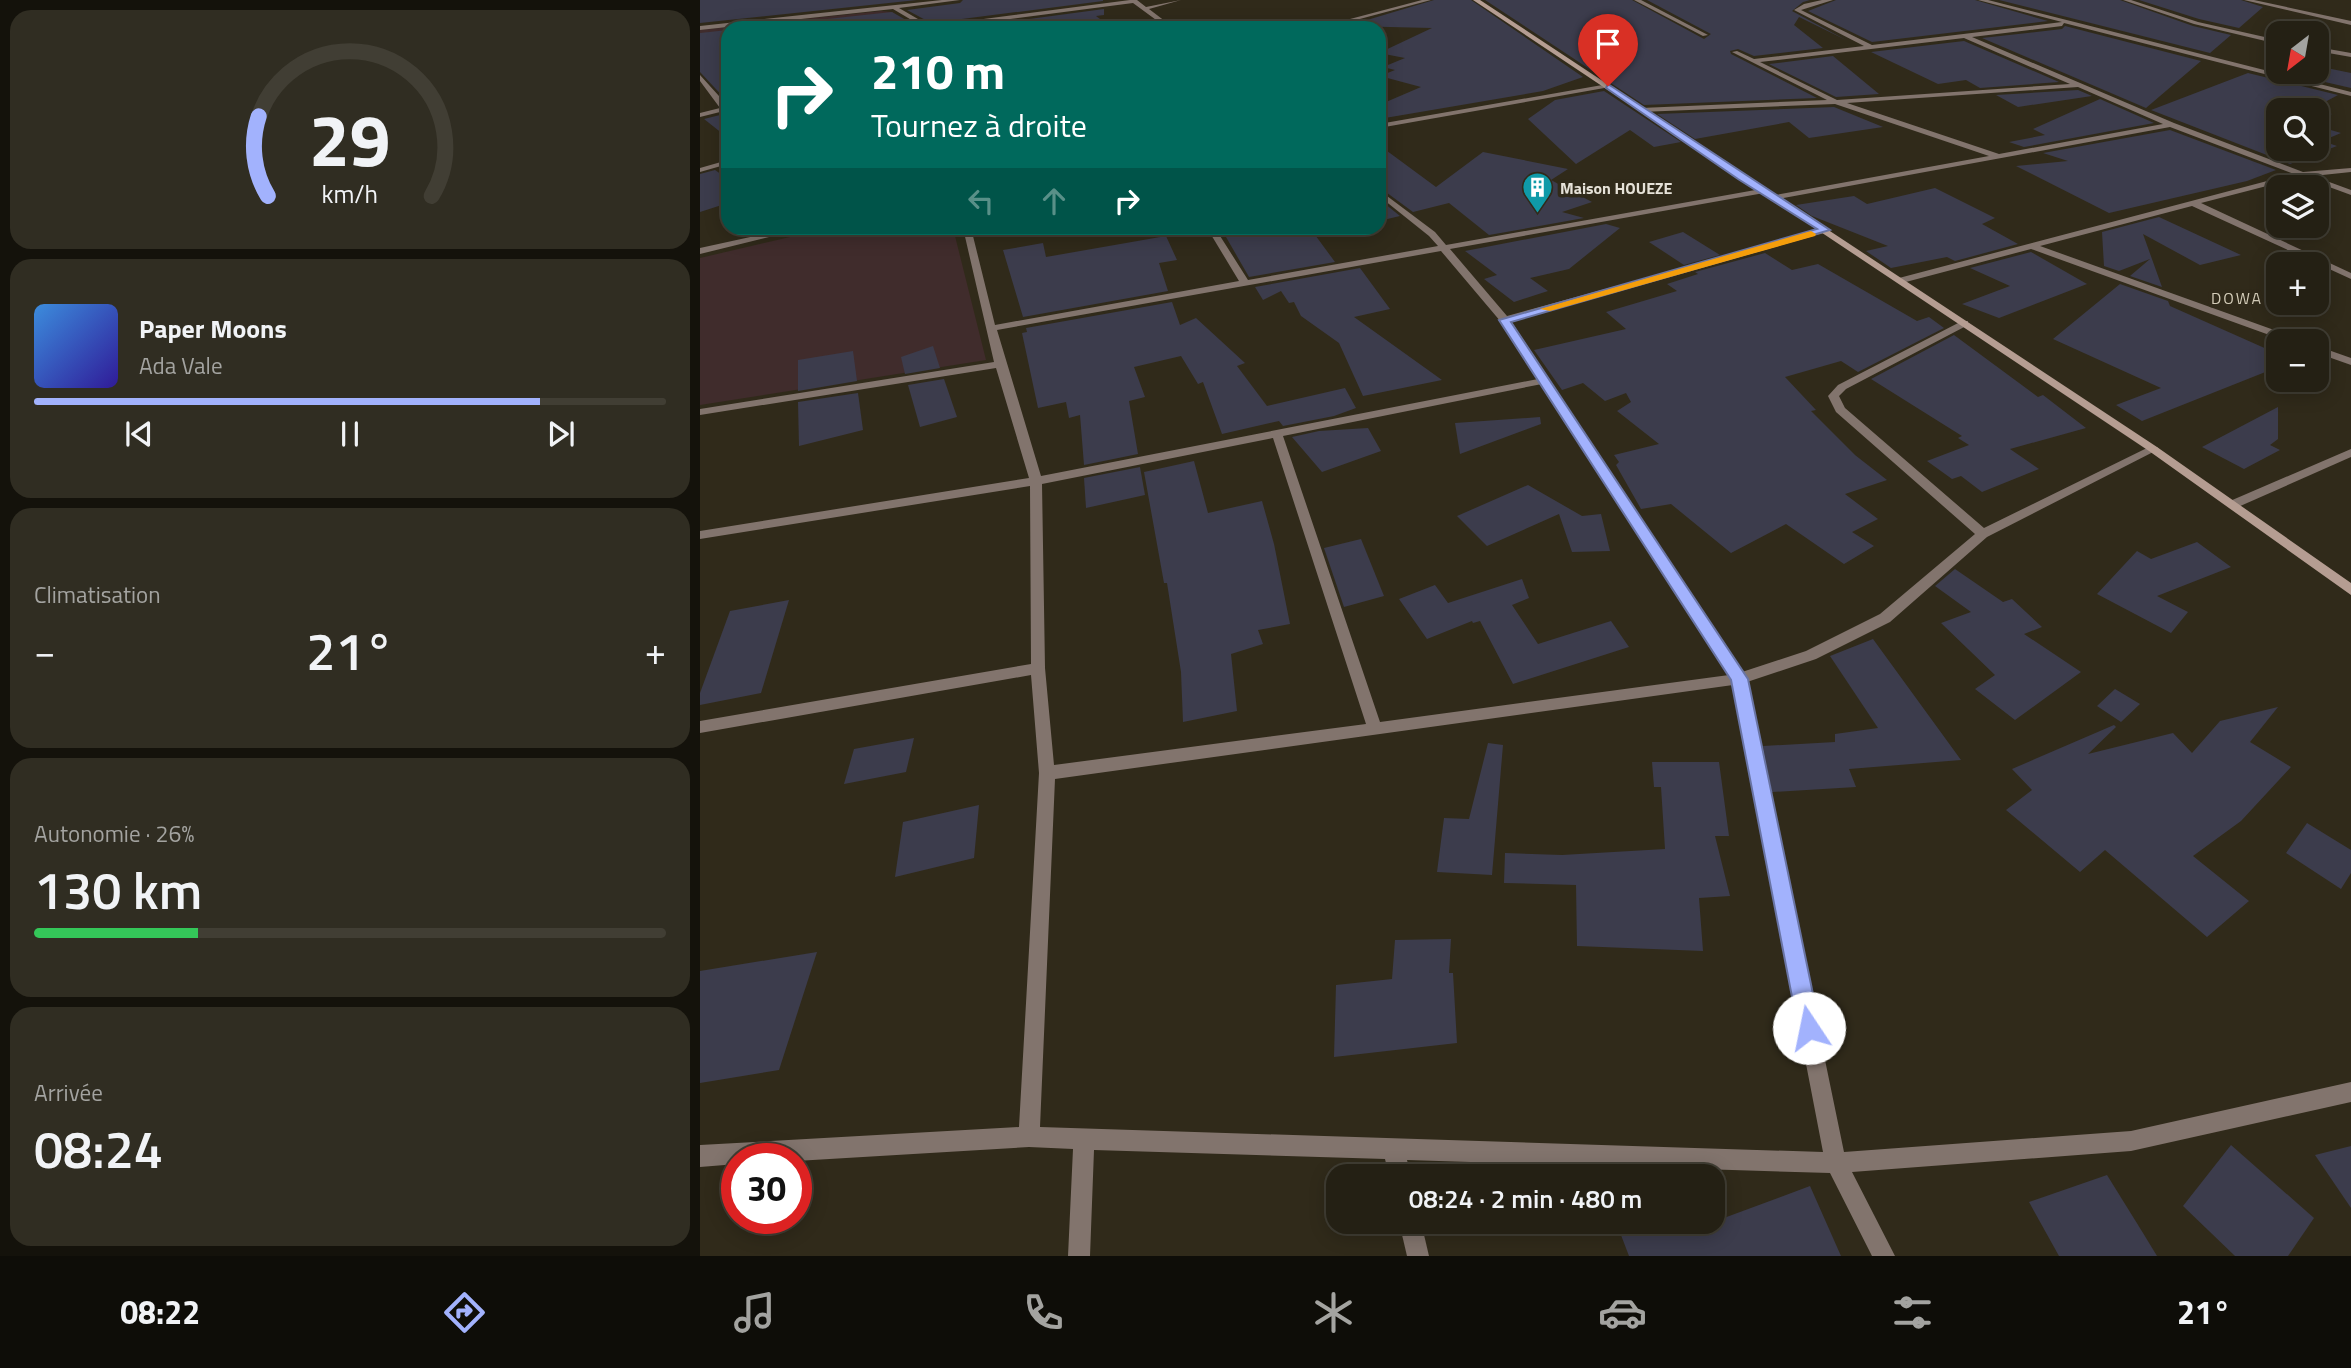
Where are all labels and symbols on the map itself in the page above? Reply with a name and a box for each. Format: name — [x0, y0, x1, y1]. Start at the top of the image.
pin — [1578, 14, 1638, 86]
north arrow — [2266, 21, 2329, 84]
building icon: Maison HOUEZE — [1520, 171, 1554, 215]
place label: Maison HOUEZE — [1560, 176, 1673, 200]
district label: DOWA — [2211, 286, 2263, 310]
position arrow — [1772, 991, 1846, 1065]
speed limit sign: 30 — [721, 1143, 812, 1234]

